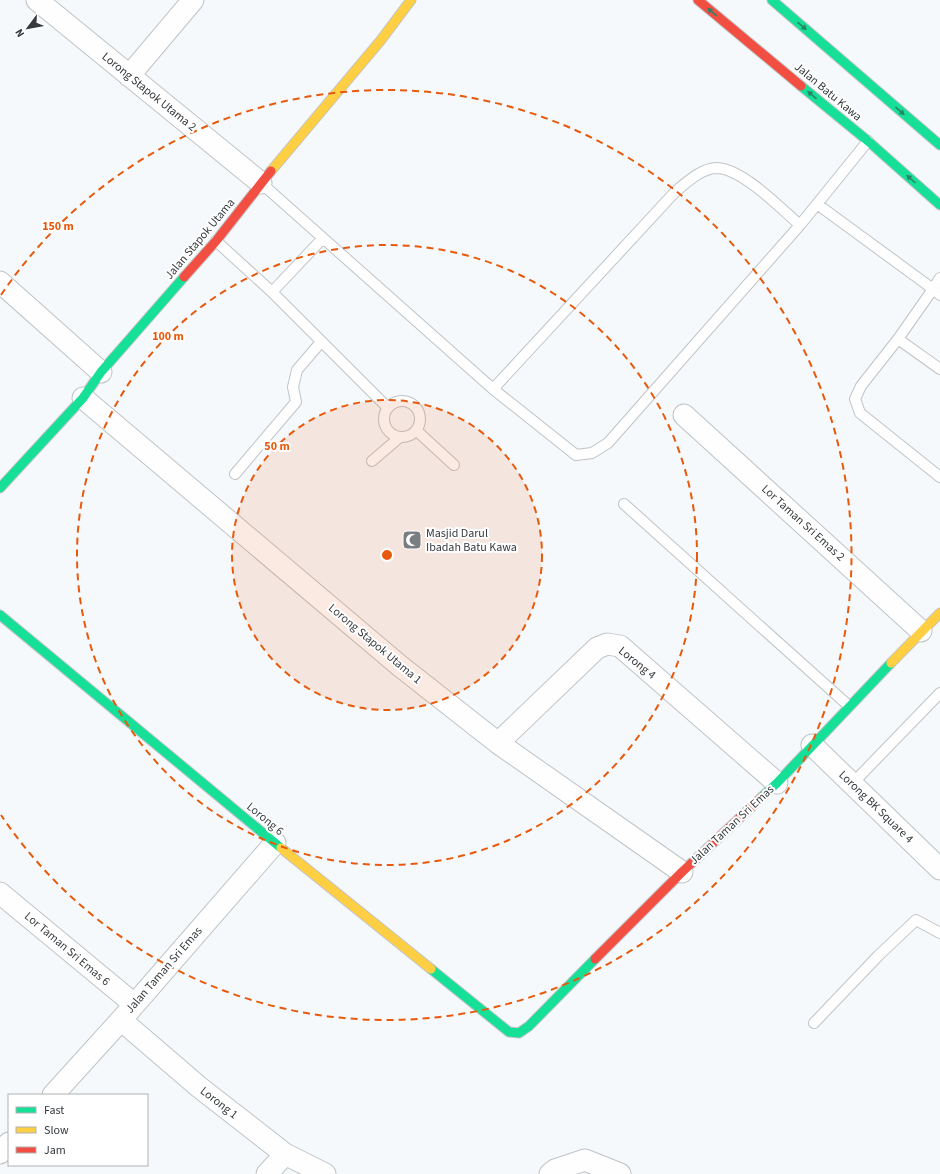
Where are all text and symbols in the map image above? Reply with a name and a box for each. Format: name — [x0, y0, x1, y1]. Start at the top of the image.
one-way arrow — [707, 7, 718, 16]
north arrow — [8, 8, 48, 48]
one-way arrow — [796, 21, 807, 30]
text: N — [12, 26, 28, 40]
street label: Lorong Stapok Utama 2 — [98, 49, 200, 135]
street label: Jalan Batu Kawa — [791, 59, 865, 125]
one-way arrow — [807, 90, 818, 99]
one-way arrow — [895, 106, 905, 115]
one-way arrow — [906, 175, 916, 184]
street label: Jalan Stapok Utama — [161, 195, 239, 283]
text: 150 m — [42, 218, 74, 235]
text: 100 m — [152, 328, 184, 345]
text: 50 m — [264, 438, 290, 455]
street label: Lor Taman Sri Emas 2 — [758, 481, 848, 565]
place label: Masjid Darul Ibadah Batu Kawa — [426, 525, 517, 556]
mosque icon: Masjid Darul Ibadah Batu Kawa — [401, 529, 423, 551]
centre of rings — [380, 548, 394, 562]
street label: Lorong Stapok Utama 1 — [325, 600, 425, 688]
street label: Lorong 4 — [615, 643, 659, 683]
street label: Lorong BK Square 4 — [835, 767, 917, 847]
street label: Jalan Taman Sri Emas — [686, 781, 778, 869]
street label: Lorong 6 — [243, 798, 287, 840]
street label: Lor Taman Sri Emas 6 — [21, 908, 113, 990]
street label: Jalan Taman Sri Emas — [122, 923, 206, 1017]
street label: Lorong 1 — [197, 1083, 241, 1123]
legend — [8, 1094, 148, 1166]
text: Fast — [44, 1102, 64, 1119]
text: Slow — [44, 1122, 69, 1139]
text: Jam — [44, 1142, 66, 1159]

